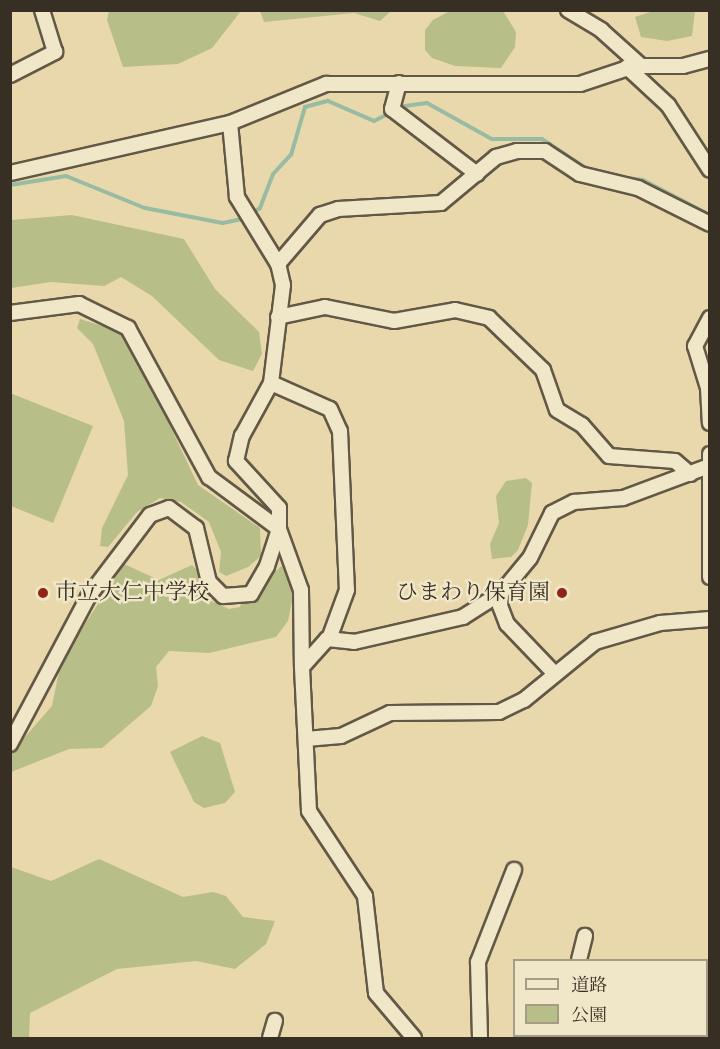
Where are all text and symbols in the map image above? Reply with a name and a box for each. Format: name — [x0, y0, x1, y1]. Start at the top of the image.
place label: 市立大仁中学校 — [55, 580, 209, 606]
place label: ひまわり保育園 — [396, 580, 550, 606]
marker: 市立大仁中学校 — [36, 586, 50, 600]
marker: ひまわり保育園 — [555, 586, 569, 600]
legend — [513, 959, 708, 1037]
text: 道路 — [571, 973, 607, 998]
text: 公園 — [571, 1003, 607, 1028]

